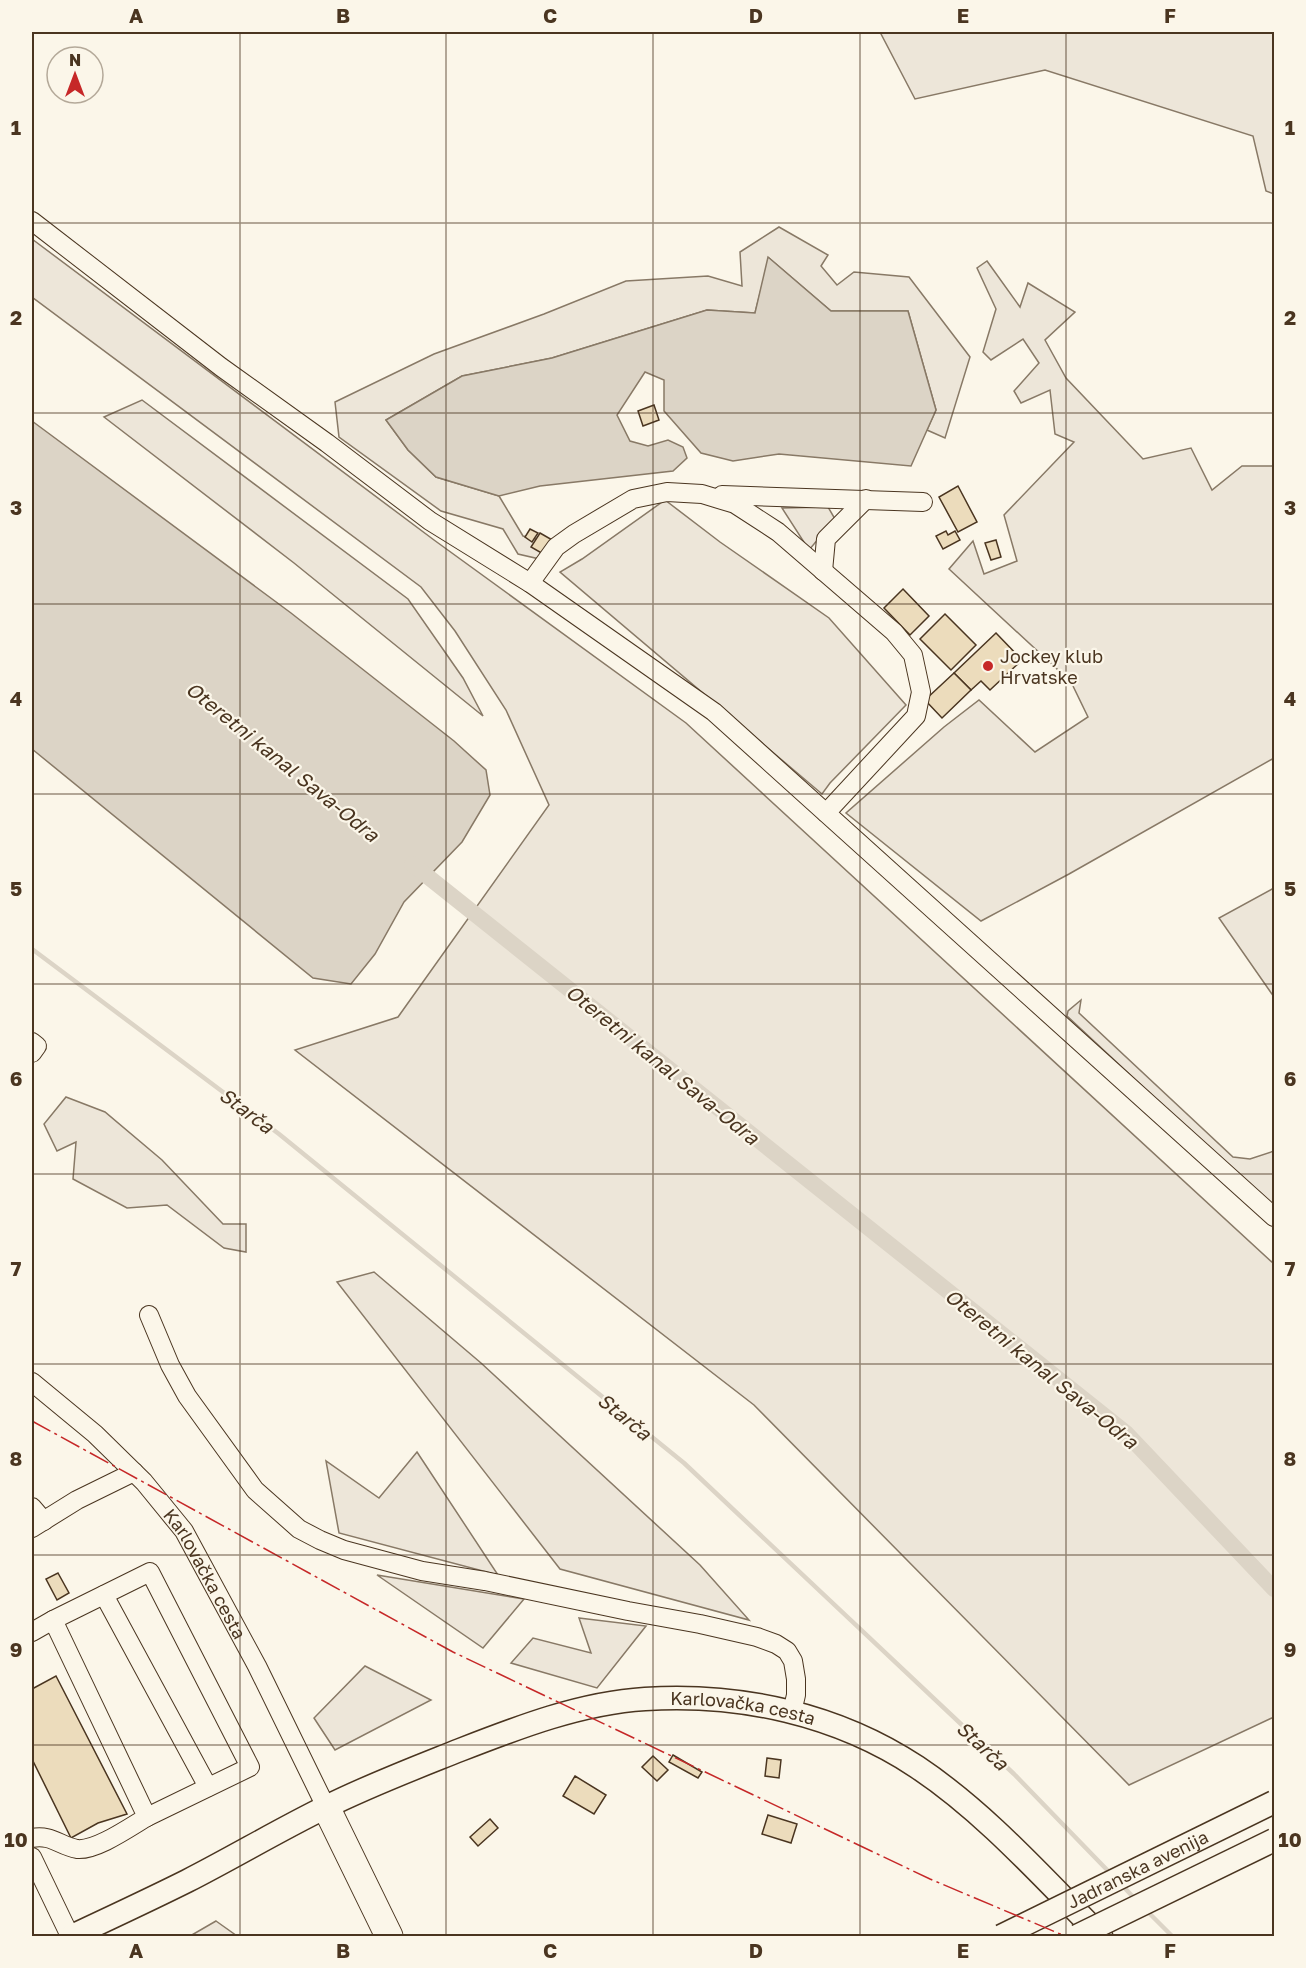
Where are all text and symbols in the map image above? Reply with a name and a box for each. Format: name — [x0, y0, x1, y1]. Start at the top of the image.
text: A — [129, 3, 143, 27]
text: B — [336, 3, 350, 27]
text: C — [543, 3, 557, 27]
text: D — [749, 3, 763, 27]
text: E — [957, 3, 969, 27]
text: F — [1164, 3, 1176, 27]
north arrow — [45, 45, 105, 105]
text: N — [69, 50, 81, 70]
text: 1 — [11, 115, 21, 139]
text: 1 — [1285, 115, 1295, 139]
text: 2 — [10, 305, 22, 329]
text: 2 — [1284, 305, 1296, 329]
text: 3 — [10, 495, 22, 519]
text: 3 — [1284, 495, 1296, 519]
place label: Jockey klub Hrvatske — [1000, 645, 1103, 688]
marker: Jockey klub Hrvatske — [981, 659, 995, 673]
water label: Oteretni kanal Sava-Odra — [182, 676, 385, 847]
text: 4 — [10, 686, 22, 710]
text: 4 — [1284, 686, 1296, 710]
text: 5 — [10, 876, 22, 900]
text: 5 — [1284, 876, 1296, 900]
water label: Oteretni kanal Sava-Odra — [562, 979, 765, 1150]
text: 6 — [10, 1066, 22, 1090]
text: 6 — [1284, 1066, 1296, 1090]
water label: Starča — [215, 1082, 279, 1139]
text: 7 — [11, 1256, 22, 1280]
text: 7 — [1285, 1256, 1296, 1280]
water label: Oteretni kanal Sava-Odra — [941, 1283, 1144, 1454]
water label: Starča — [594, 1387, 657, 1445]
text: 8 — [10, 1446, 22, 1470]
text: 8 — [1284, 1446, 1296, 1470]
street label: Karlovačka cesta — [159, 1504, 251, 1643]
text: 9 — [10, 1637, 22, 1661]
text: 9 — [1284, 1637, 1296, 1661]
street label: Karlovačka cesta — [670, 1687, 818, 1729]
water label: Starča — [952, 1715, 1014, 1775]
street label: Jadranska avenija — [1063, 1825, 1212, 1913]
text: 10 — [4, 1827, 28, 1851]
text: 10 — [1278, 1827, 1302, 1851]
text: A — [129, 1938, 143, 1962]
text: B — [336, 1938, 350, 1962]
text: C — [543, 1938, 557, 1962]
text: D — [749, 1938, 763, 1962]
text: E — [957, 1938, 969, 1962]
text: F — [1164, 1938, 1176, 1962]

